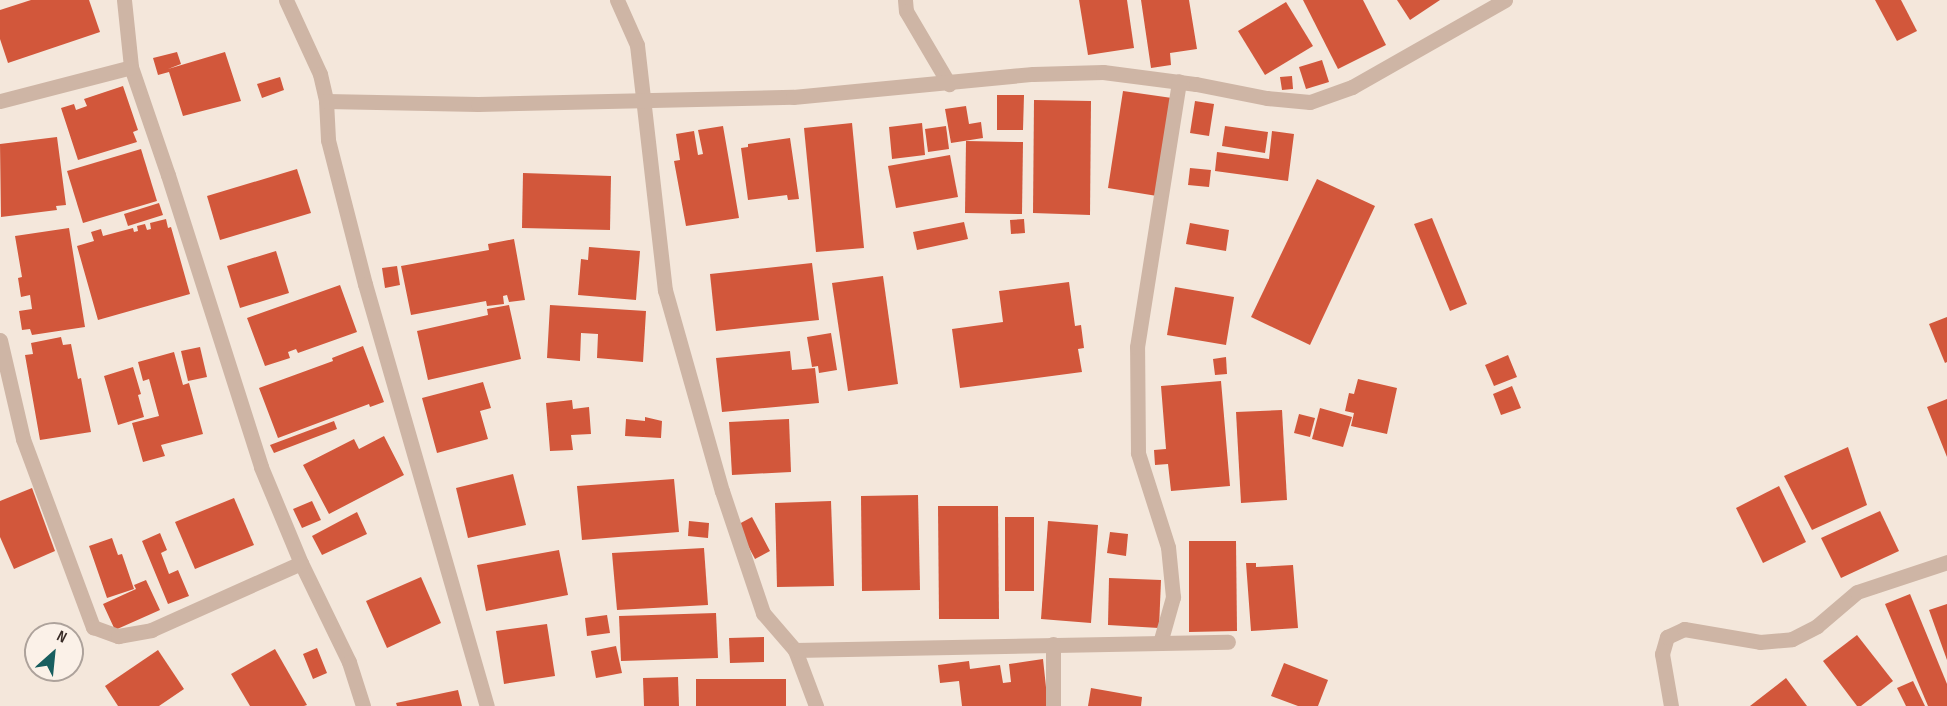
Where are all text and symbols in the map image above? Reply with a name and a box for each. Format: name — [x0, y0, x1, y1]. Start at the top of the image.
north arrow — [24, 622, 84, 682]
text: N — [53, 627, 70, 648]

